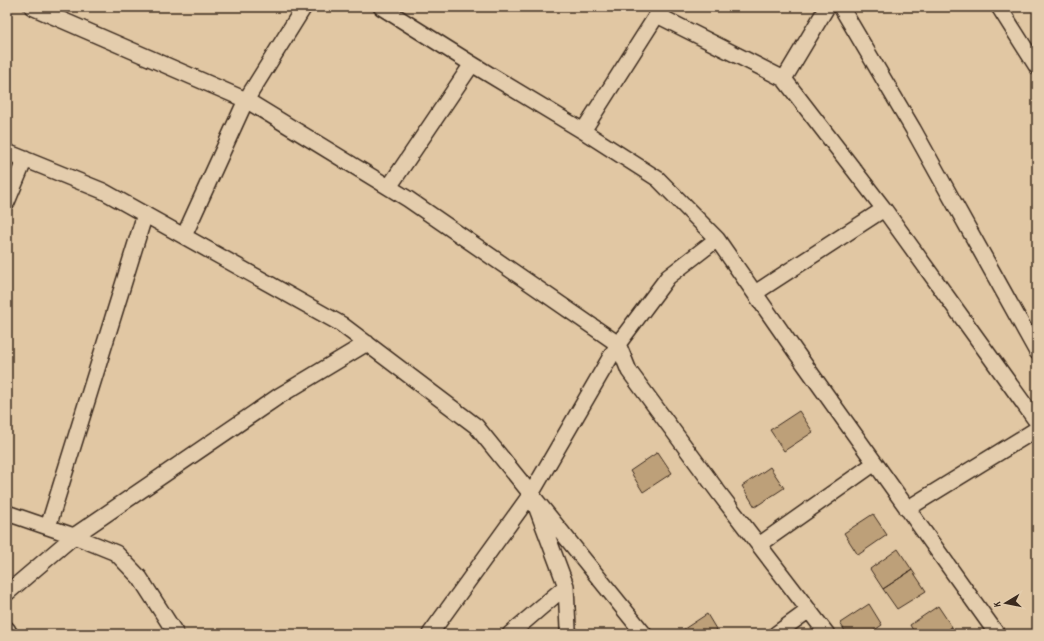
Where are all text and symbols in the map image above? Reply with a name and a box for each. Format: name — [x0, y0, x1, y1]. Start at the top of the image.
north arrow — [986, 583, 1026, 623]
text: K — [990, 600, 1006, 608]

